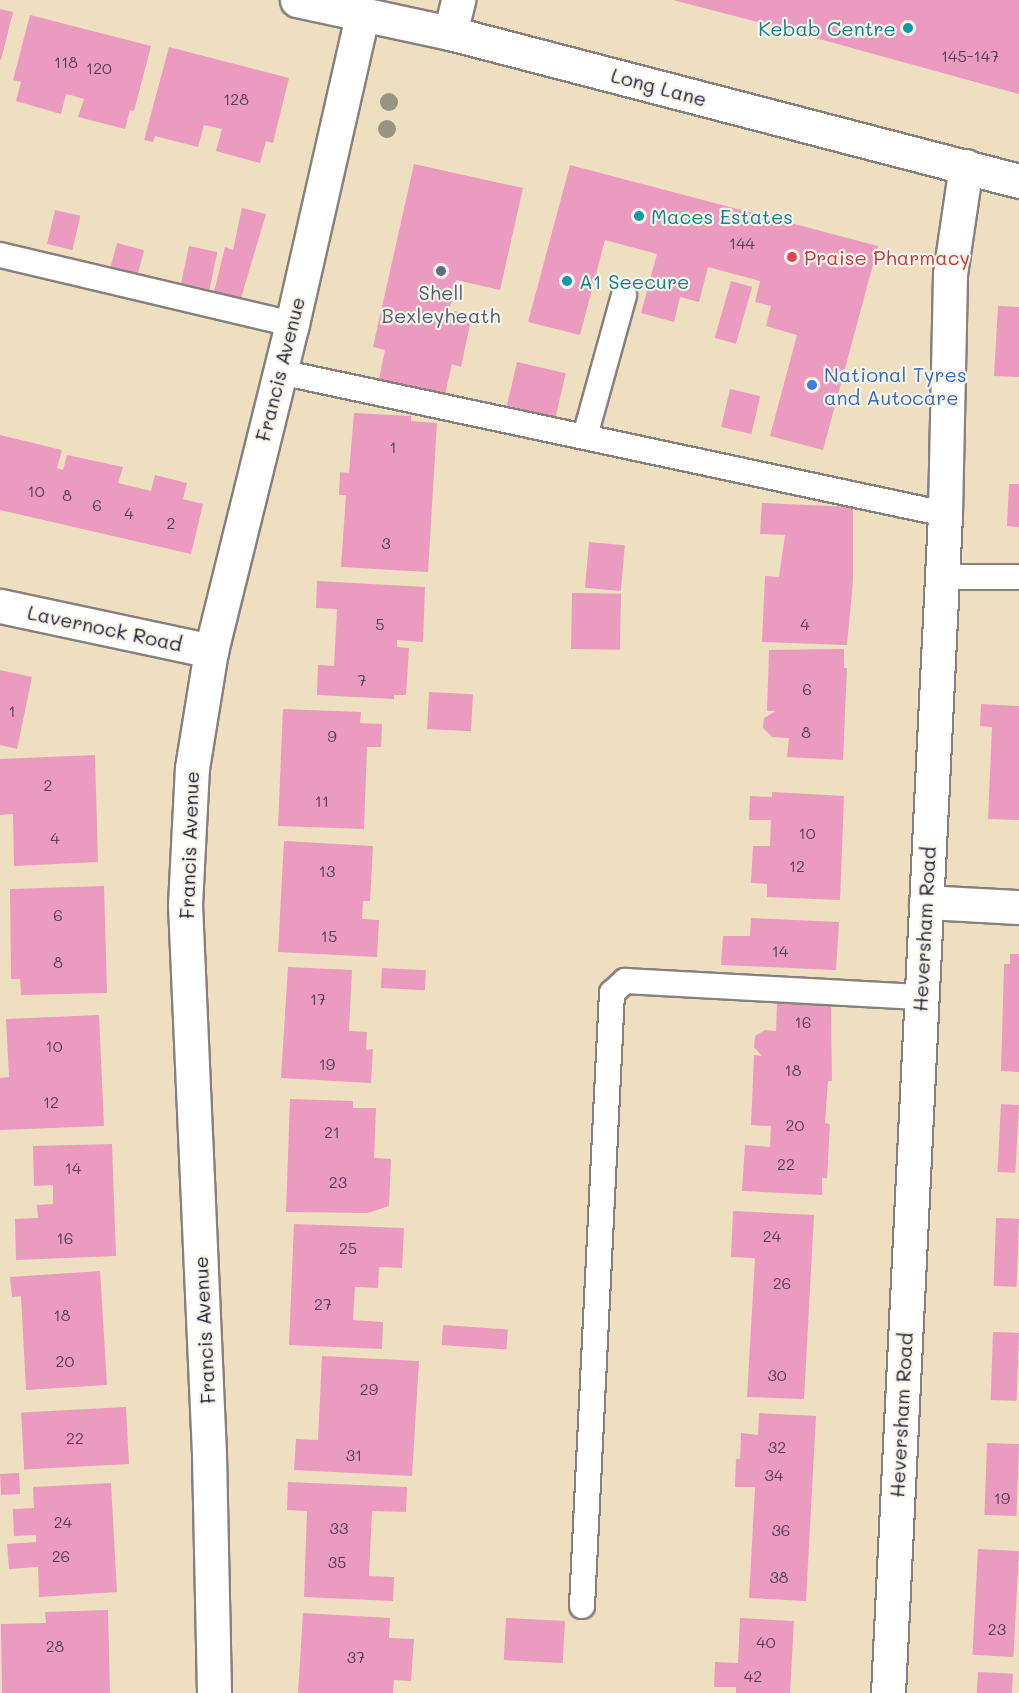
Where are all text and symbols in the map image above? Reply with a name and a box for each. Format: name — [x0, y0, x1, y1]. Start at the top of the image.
place label: Kebab Centre — [758, 16, 896, 40]
marker: Kebab Centre — [901, 21, 915, 35]
house number: 145-147 — [941, 46, 999, 66]
house number: 118 — [54, 52, 78, 72]
house number: 120 — [86, 58, 112, 78]
street label: Long Lane — [609, 63, 709, 111]
house number: 128 — [223, 89, 249, 109]
place label: Maces Estates — [651, 204, 793, 228]
marker: Maces Estates — [632, 209, 646, 223]
house number: 144 — [729, 233, 755, 253]
place label: Praise Pharmacy — [804, 245, 970, 269]
marker: Praise Pharmacy — [785, 250, 799, 264]
marker: Shell Bexleyheath — [434, 264, 448, 278]
place label: A1 Seecure — [579, 269, 689, 293]
marker: A1 Seecure — [560, 274, 574, 288]
place label: Shell Bexleyheath — [381, 280, 501, 327]
street label: Francis Avenue — [250, 294, 310, 444]
place label: National Tyres and Autocare — [824, 362, 967, 409]
marker: National Tyres and Autocare — [805, 378, 819, 392]
house number: 1 — [389, 437, 397, 457]
house number: 10 — [27, 481, 45, 501]
house number: 8 — [62, 485, 72, 505]
house number: 6 — [92, 495, 102, 515]
house number: 4 — [124, 503, 134, 523]
house number: 2 — [167, 513, 175, 533]
house number: 3 — [381, 533, 391, 553]
street label: Lavernock Road — [25, 600, 185, 656]
house number: 5 — [375, 614, 385, 634]
house number: 4 — [800, 614, 810, 634]
house number: 7 — [358, 670, 366, 690]
house number: 6 — [802, 679, 812, 699]
house number: 1 — [8, 701, 16, 721]
house number: 8 — [801, 722, 811, 742]
house number: 9 — [327, 726, 337, 746]
street label: Francis Avenue — [174, 771, 204, 919]
house number: 2 — [44, 775, 52, 795]
house number: 11 — [315, 791, 329, 811]
house number: 10 — [798, 823, 816, 843]
house number: 4 — [50, 828, 60, 848]
street label: Heversham Road — [908, 846, 940, 1012]
house number: 12 — [789, 856, 805, 876]
house number: 13 — [319, 861, 335, 881]
house number: 6 — [53, 905, 63, 925]
house number: 15 — [321, 926, 337, 946]
house number: 14 — [772, 941, 788, 961]
house number: 8 — [53, 952, 63, 972]
house number: 17 — [310, 989, 326, 1009]
house number: 16 — [795, 1012, 811, 1032]
house number: 10 — [45, 1036, 63, 1056]
house number: 19 — [319, 1054, 335, 1074]
house number: 18 — [785, 1060, 801, 1080]
house number: 12 — [43, 1092, 59, 1112]
house number: 20 — [786, 1115, 804, 1135]
house number: 21 — [324, 1122, 340, 1142]
house number: 22 — [777, 1154, 795, 1174]
house number: 14 — [65, 1158, 81, 1178]
house number: 23 — [329, 1172, 347, 1192]
house number: 24 — [763, 1226, 781, 1246]
house number: 16 — [57, 1228, 73, 1248]
house number: 25 — [339, 1238, 357, 1258]
street label: Francis Avenue — [188, 1255, 220, 1405]
house number: 26 — [773, 1273, 791, 1293]
house number: 27 — [314, 1294, 332, 1314]
house number: 18 — [54, 1305, 70, 1325]
street label: Heversham Road — [885, 1332, 917, 1498]
house number: 20 — [56, 1351, 74, 1371]
house number: 30 — [767, 1365, 787, 1385]
house number: 29 — [360, 1379, 378, 1399]
house number: 22 — [66, 1428, 84, 1448]
house number: 32 — [768, 1437, 786, 1457]
house number: 31 — [346, 1445, 362, 1465]
house number: 34 — [765, 1465, 783, 1485]
house number: 19 — [994, 1488, 1010, 1508]
house number: 24 — [54, 1512, 72, 1532]
house number: 33 — [330, 1518, 348, 1538]
house number: 36 — [771, 1520, 791, 1540]
house number: 26 — [52, 1546, 70, 1566]
house number: 35 — [328, 1552, 346, 1572]
house number: 38 — [769, 1567, 789, 1587]
house number: 23 — [988, 1619, 1006, 1639]
house number: 40 — [756, 1632, 776, 1652]
house number: 28 — [46, 1636, 64, 1656]
house number: 37 — [347, 1647, 365, 1667]
house number: 42 — [744, 1666, 762, 1686]

